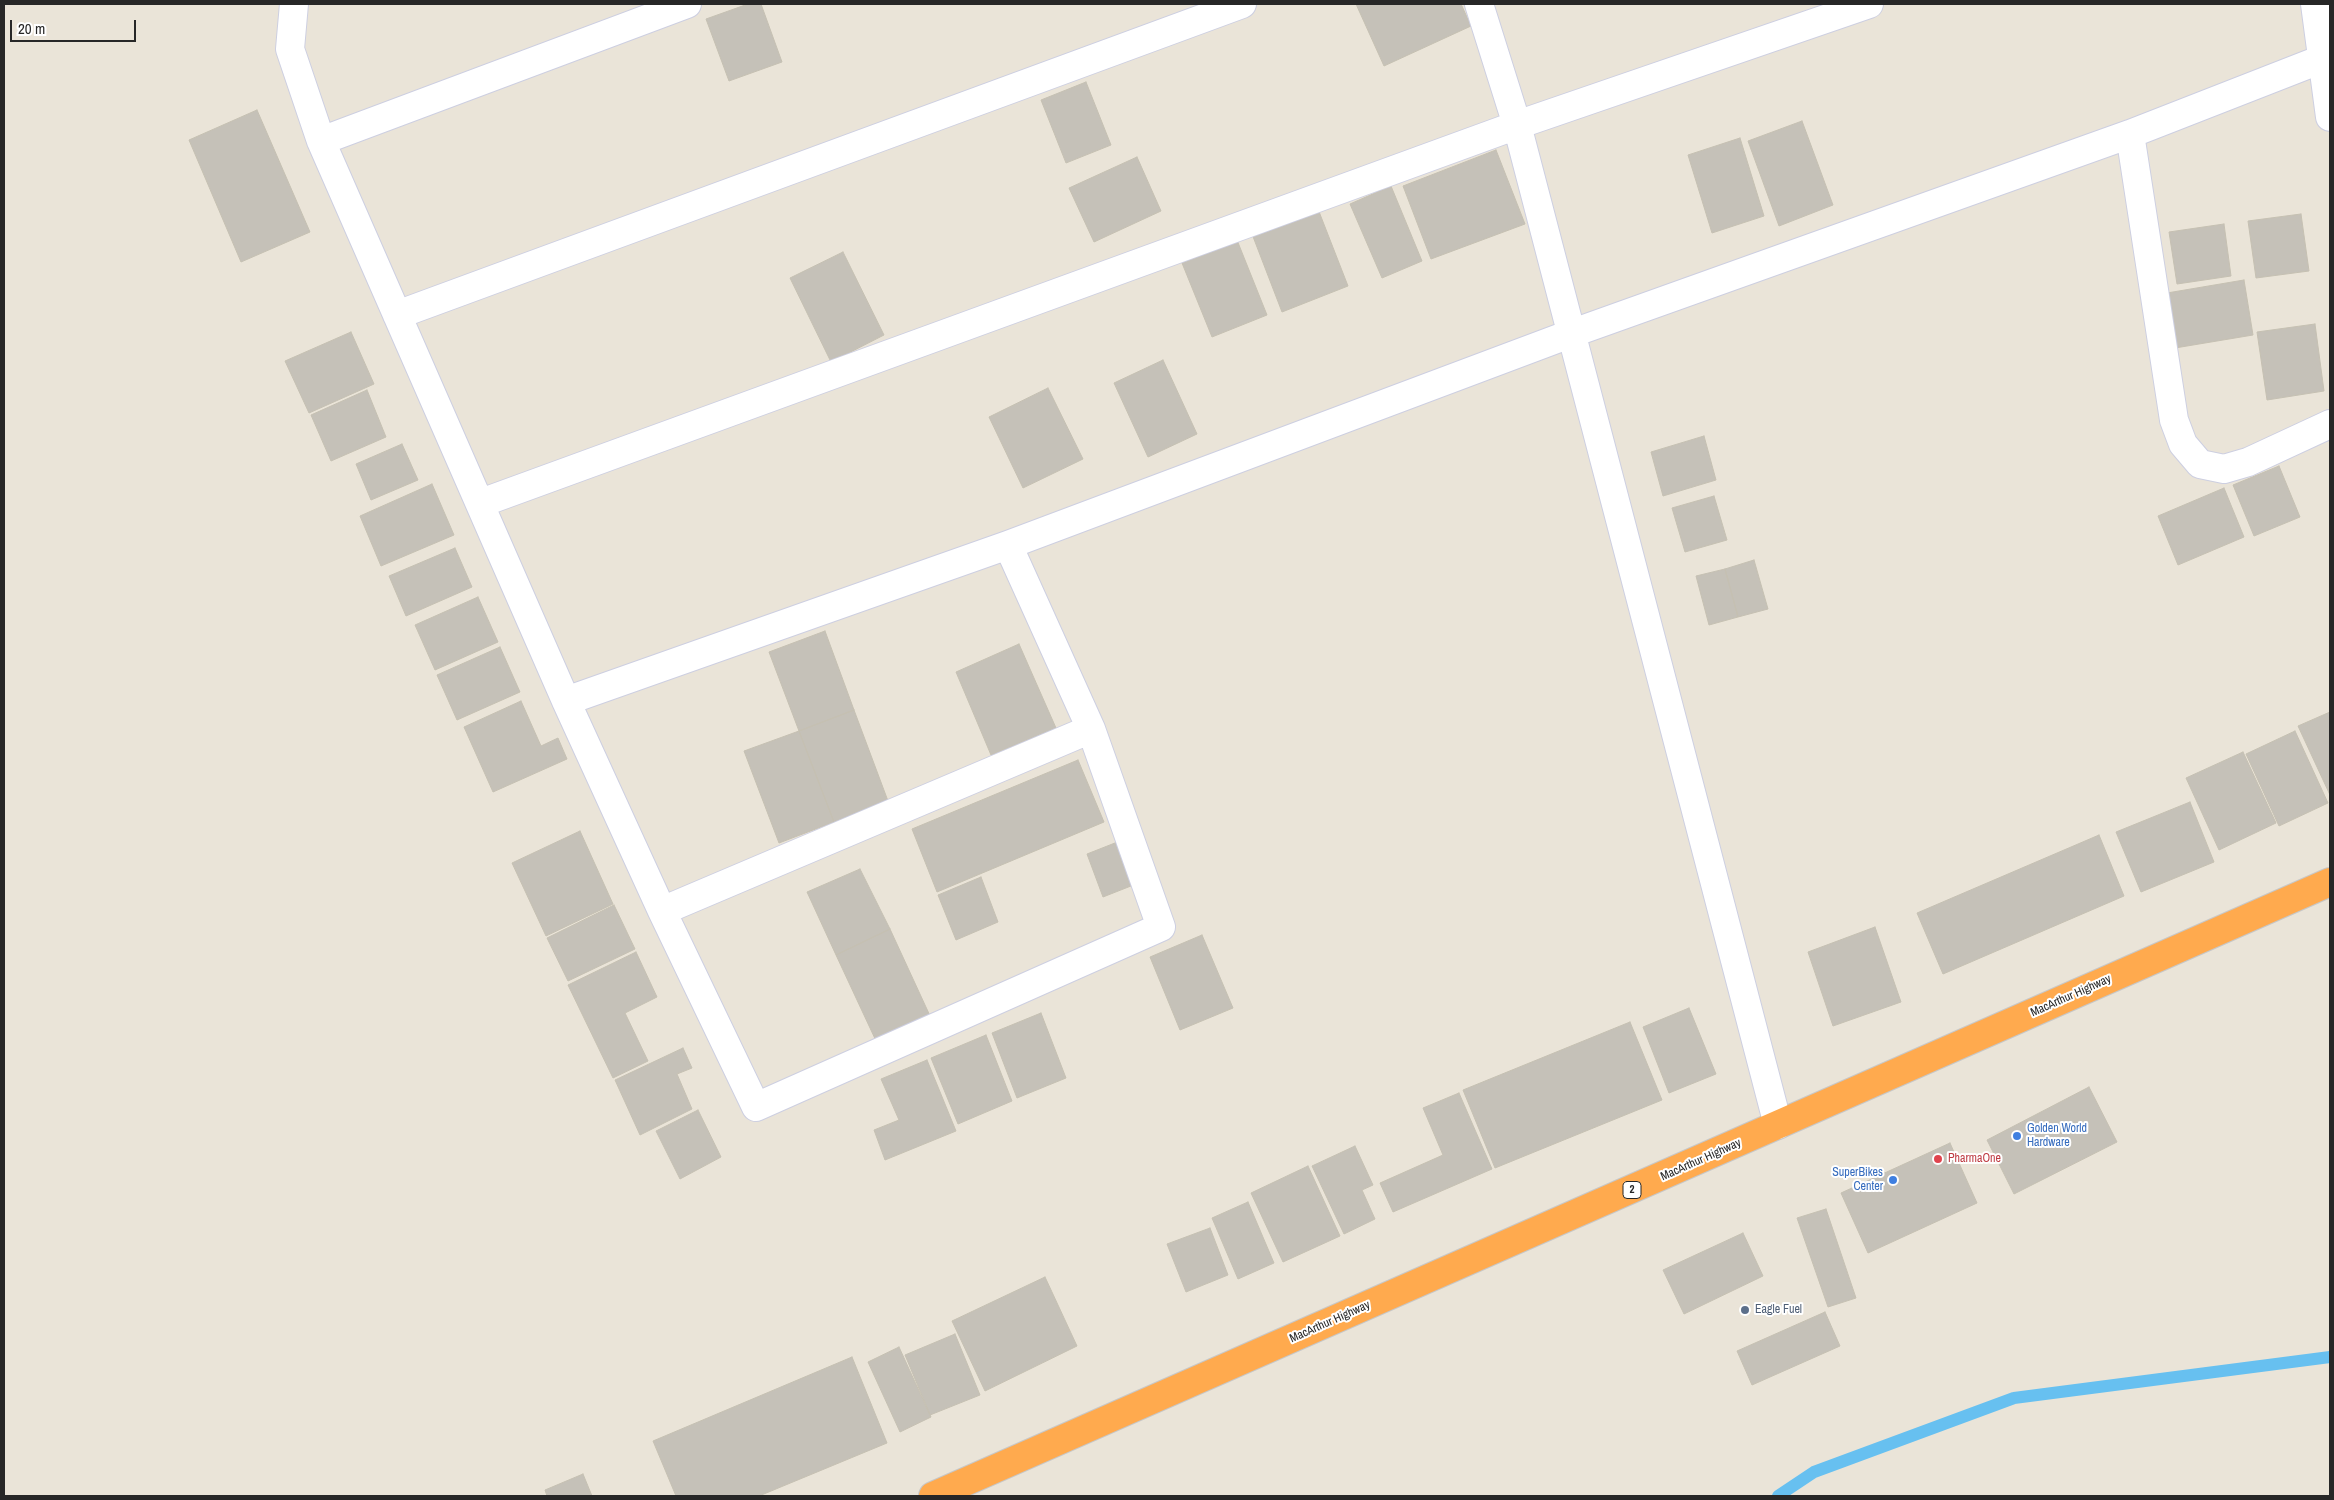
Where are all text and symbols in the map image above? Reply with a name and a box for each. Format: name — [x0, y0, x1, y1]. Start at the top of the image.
scale bar — [12, 10, 139, 42]
text: 20 m — [18, 18, 45, 39]
street label: MacArthur Highway — [2029, 972, 2113, 1020]
place label: Golden World Hardware — [2027, 1122, 2087, 1150]
marker: Golden World Hardware — [2011, 1130, 2023, 1142]
street label: MacArthur Highway — [1659, 1136, 1743, 1184]
place label: PharmaOne — [1948, 1152, 2001, 1166]
marker: PharmaOne — [1932, 1153, 1944, 1165]
place label: SuperBikes Center — [1832, 1166, 1883, 1194]
marker: SuperBikes Center — [1887, 1174, 1899, 1186]
road number: 2 — [1623, 1182, 1641, 1198]
street label: MacArthur Highway — [1288, 1298, 1372, 1346]
place label: Eagle Fuel — [1755, 1303, 1802, 1317]
marker: Eagle Fuel — [1739, 1304, 1751, 1316]

